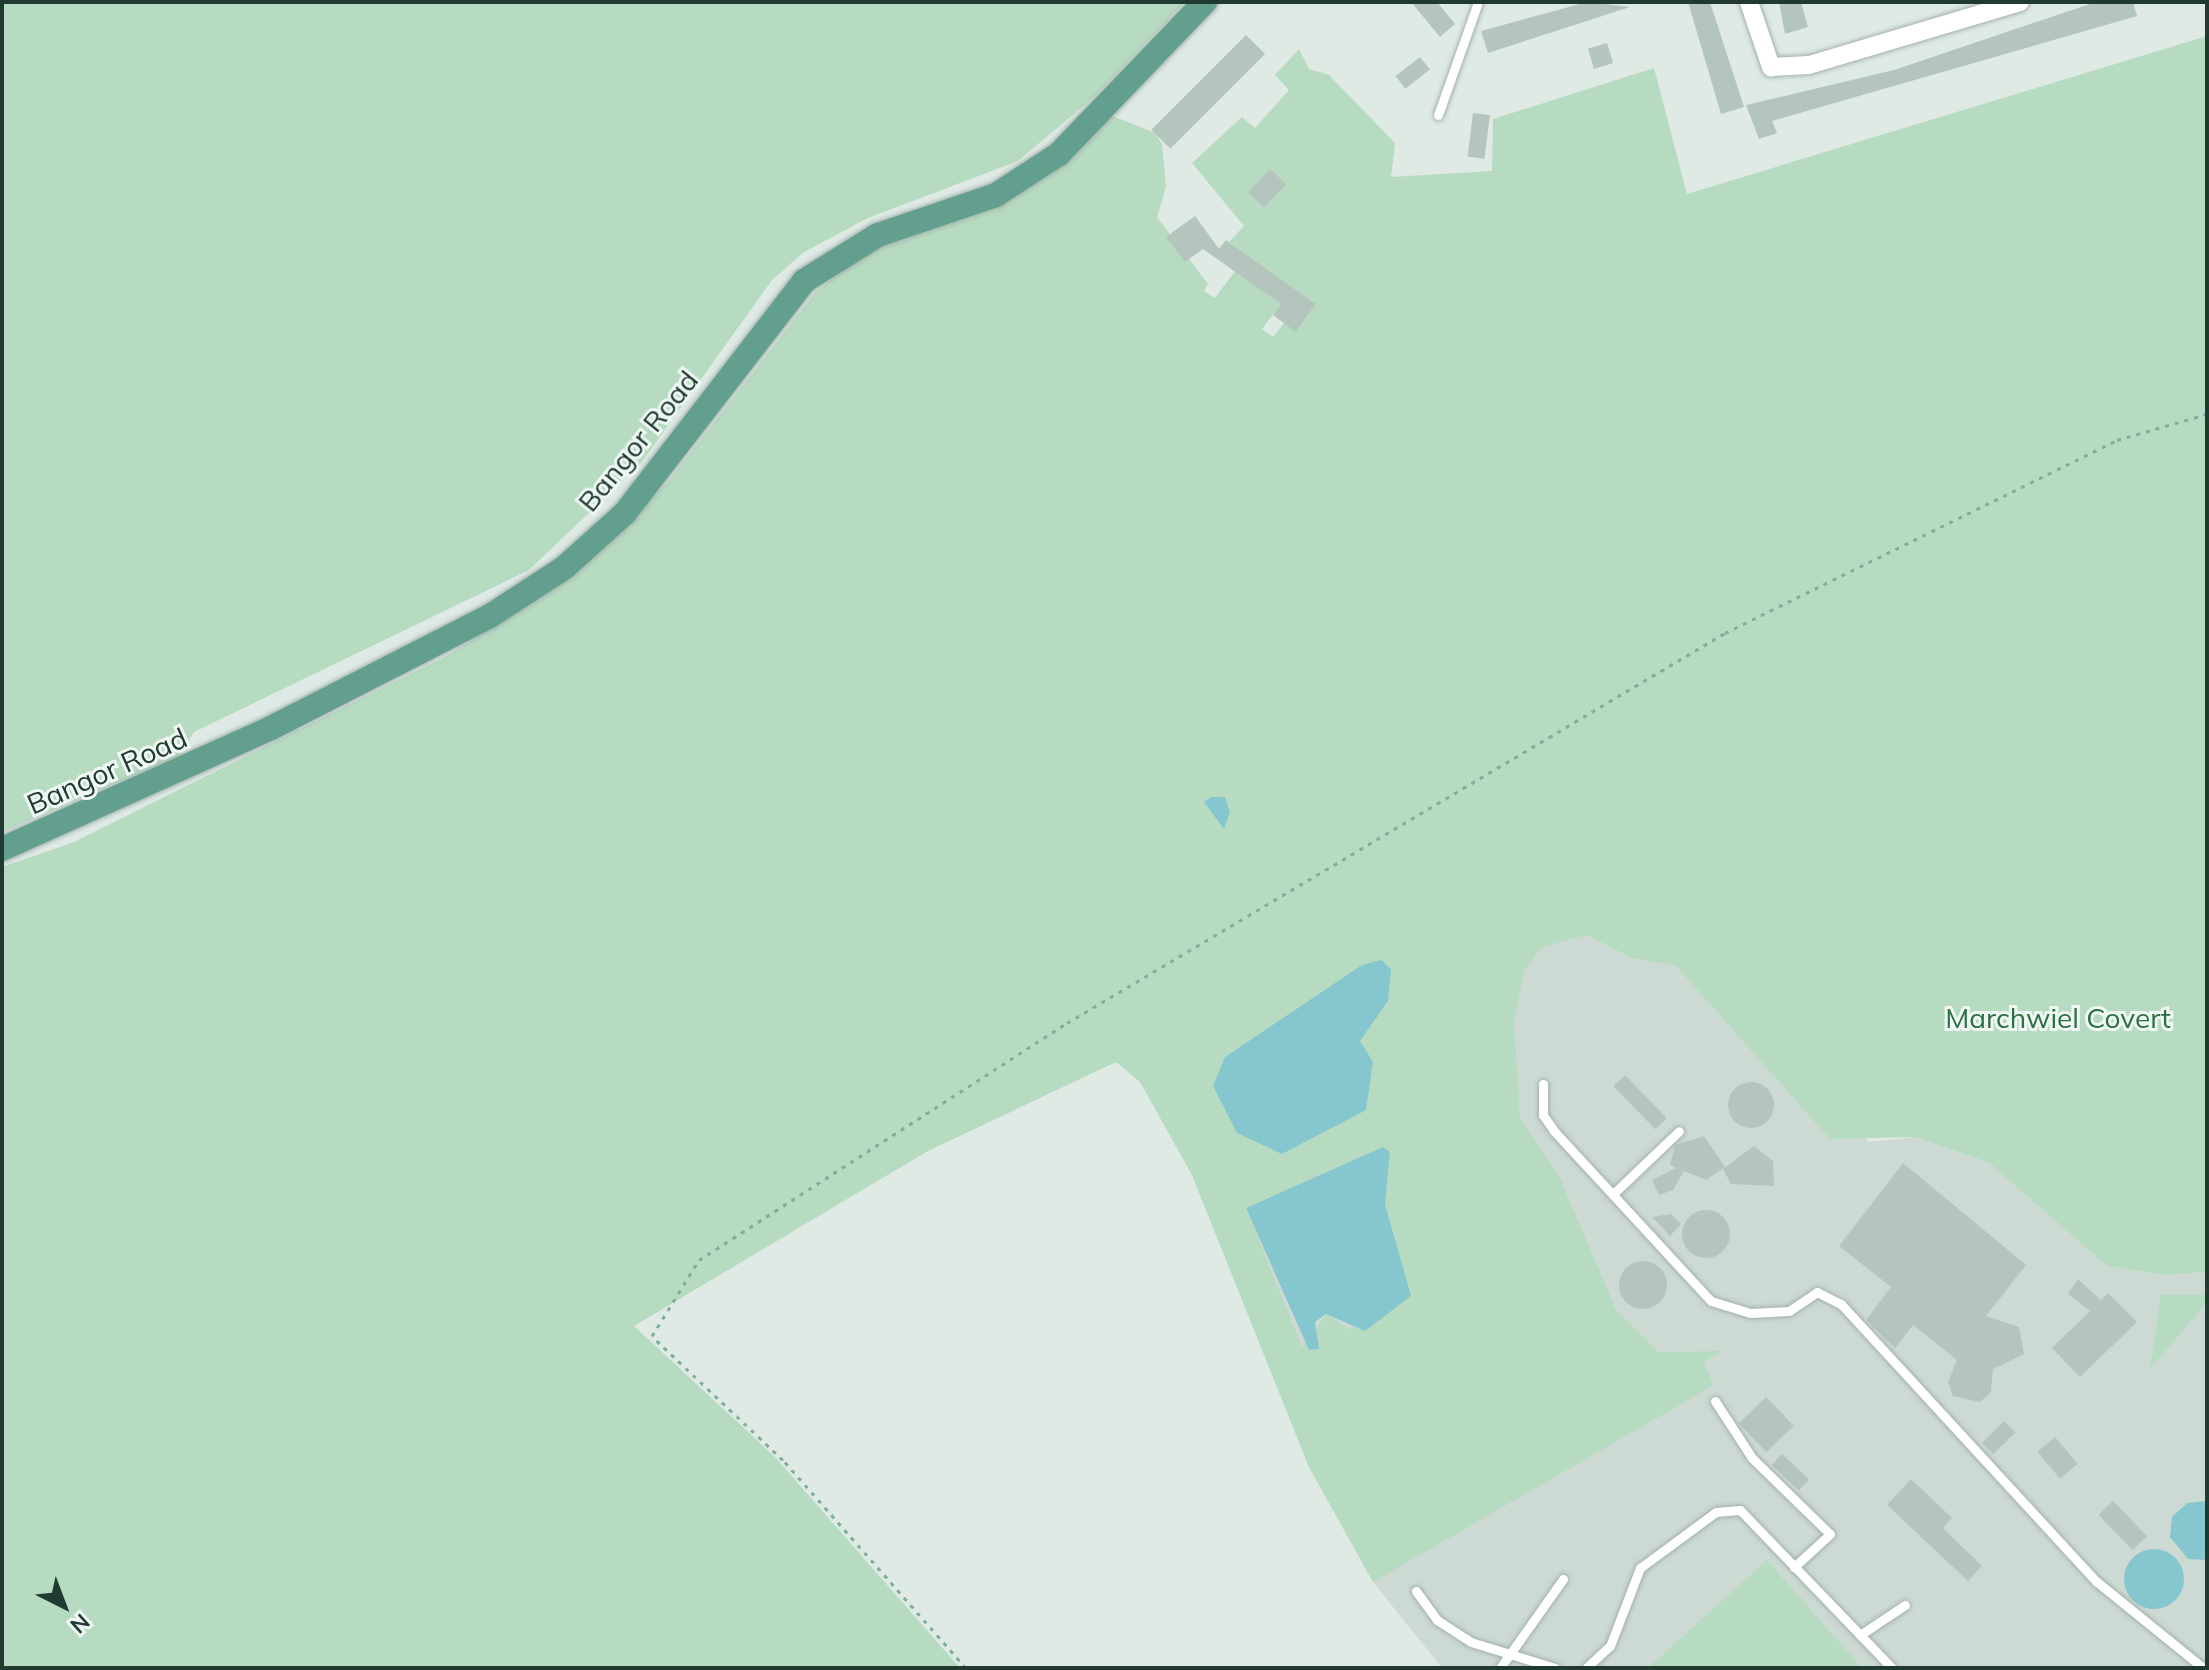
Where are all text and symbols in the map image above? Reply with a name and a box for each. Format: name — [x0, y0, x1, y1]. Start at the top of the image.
street label: Bangor Road — [571, 364, 705, 518]
street label: Bangor Road — [22, 721, 192, 821]
park label: Marchwiel Covert — [1945, 1001, 2171, 1035]
north arrow — [24, 1566, 104, 1646]
text: N — [65, 1608, 96, 1640]

